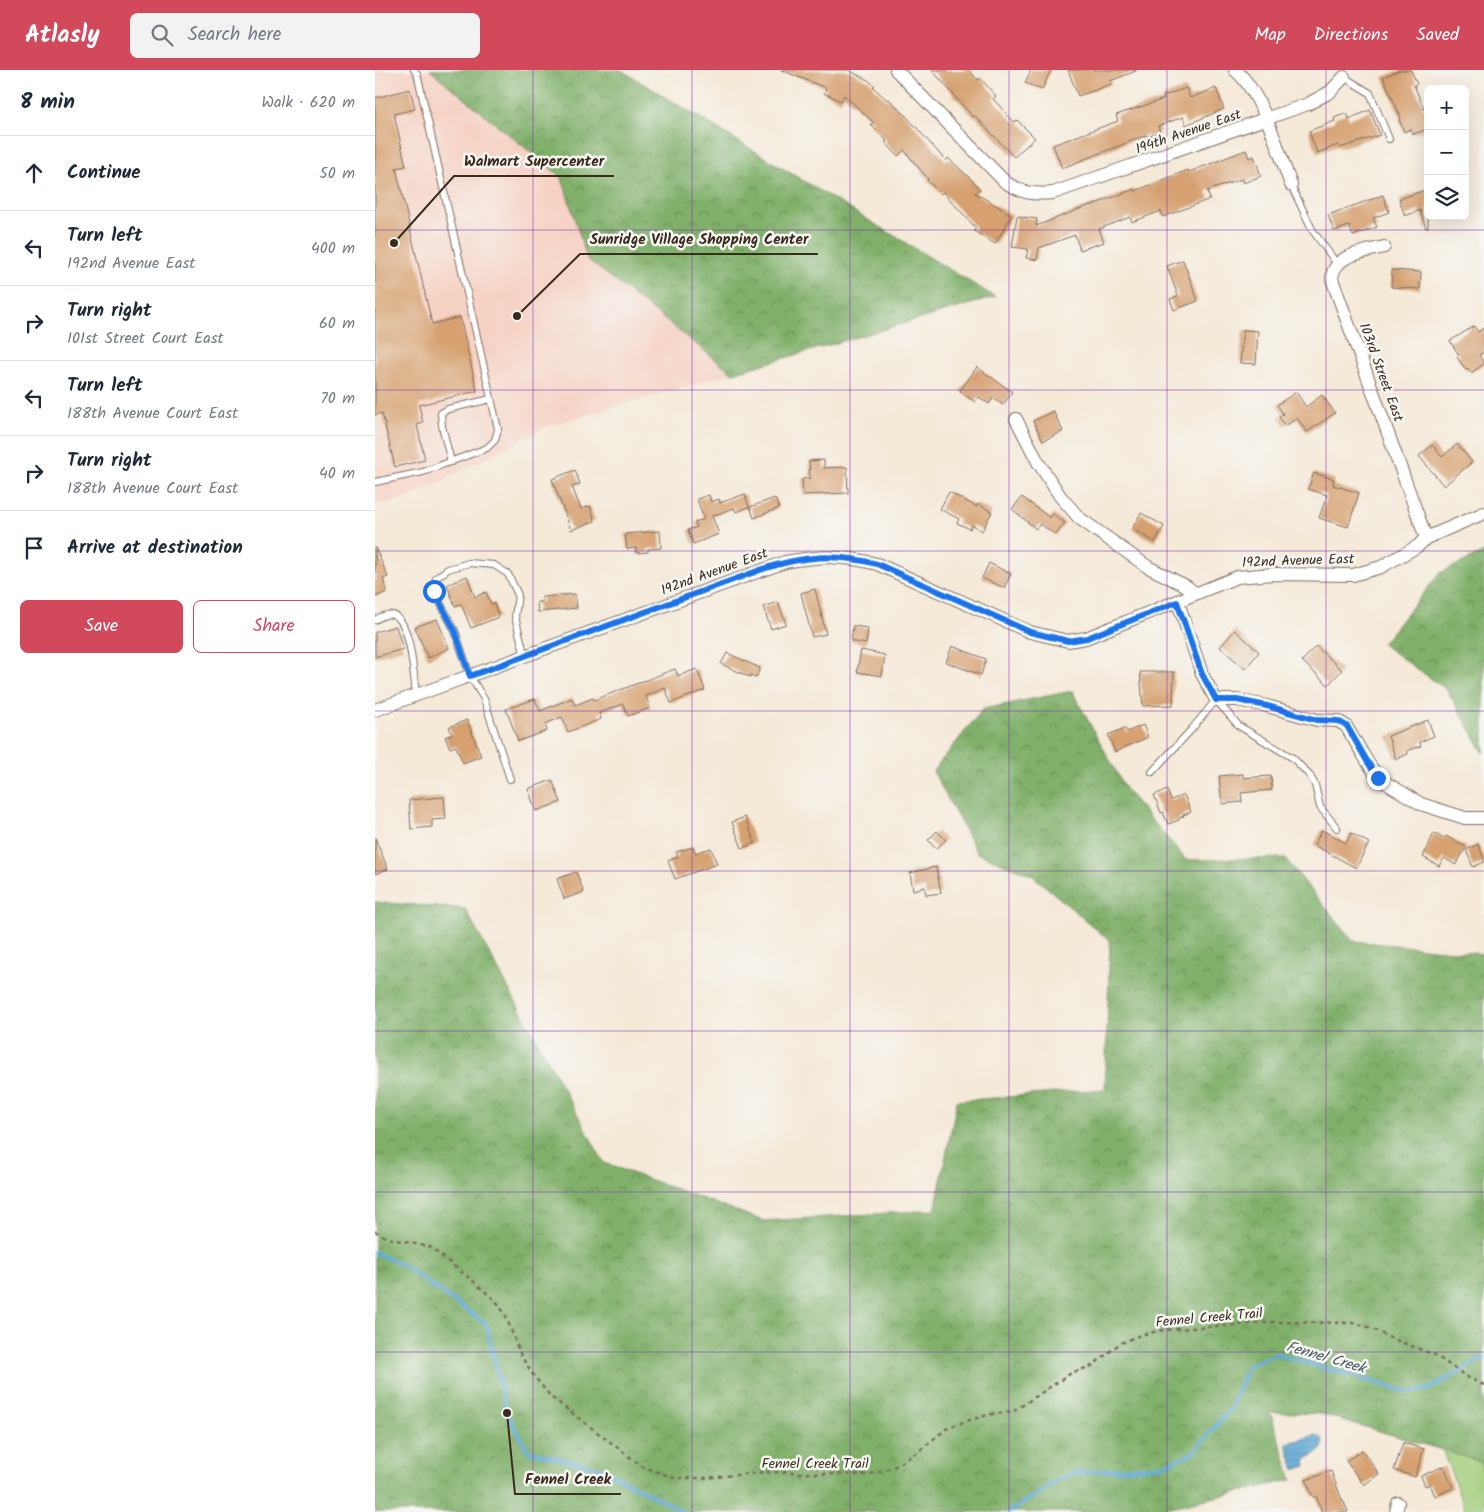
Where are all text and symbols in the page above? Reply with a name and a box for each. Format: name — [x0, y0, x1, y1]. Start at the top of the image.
search box — [130, 13, 480, 58]
text: Atlasly — [25, 16, 100, 55]
text: Search here — [188, 20, 281, 50]
icon: search — [148, 21, 176, 49]
text: Map — [1254, 21, 1286, 50]
text: Directions — [1314, 21, 1388, 50]
text: Saved — [1416, 21, 1459, 50]
map controls — [1424, 85, 1469, 220]
button: + — [1424, 85, 1469, 130]
text: 8 min — [20, 86, 75, 119]
text: Walk · 620 m — [262, 90, 355, 115]
street label: 194th Avenue East — [1133, 103, 1245, 160]
button: − — [1424, 130, 1469, 175]
callout: Walmart Supercenter — [454, 146, 614, 176]
text: Walmart Supercenter — [464, 150, 605, 174]
text: Continue — [67, 158, 140, 188]
icon: ahead — [20, 159, 48, 187]
text: 50 m — [319, 161, 355, 186]
button: layers — [1424, 175, 1469, 220]
text: Turn left — [67, 221, 142, 251]
callout: Sunridge Village Shopping Center — [580, 224, 818, 254]
text: Sunridge Village Shopping Center — [590, 228, 809, 252]
icon: left — [20, 234, 48, 262]
text: 400 m — [311, 236, 355, 261]
text: 192nd Avenue East — [67, 251, 195, 276]
text: Turn right — [67, 296, 152, 326]
icon: right — [20, 309, 48, 337]
text: 60 m — [319, 311, 355, 336]
street label: 103rd Street East — [1353, 320, 1409, 425]
text: 101st Street Court East — [67, 326, 224, 351]
text: Turn left — [67, 371, 142, 401]
icon: left — [20, 384, 48, 412]
text: 70 m — [320, 386, 355, 411]
text: 188th Avenue Court East — [67, 401, 238, 426]
text: Turn right — [67, 446, 152, 476]
icon: right — [20, 459, 48, 487]
text: 40 m — [319, 461, 355, 486]
text: 188th Avenue Court East — [67, 476, 238, 501]
text: Arrive at destination — [67, 533, 243, 563]
icon: arrive — [20, 534, 48, 562]
street label: 192nd Avenue East — [658, 542, 771, 601]
street label: 192nd Avenue East — [1241, 548, 1355, 574]
route start — [423, 580, 446, 603]
button: Save — [20, 600, 183, 653]
button: Share — [193, 600, 355, 653]
route end — [1367, 767, 1390, 790]
street label: Fennel Creek Trail — [1155, 1302, 1264, 1334]
water label: Fennel Creek — [1283, 1335, 1370, 1381]
street label: Fennel Creek Trail — [761, 1453, 869, 1475]
callout: Fennel Creek — [515, 1464, 621, 1494]
text: Fennel Creek — [525, 1468, 612, 1492]

